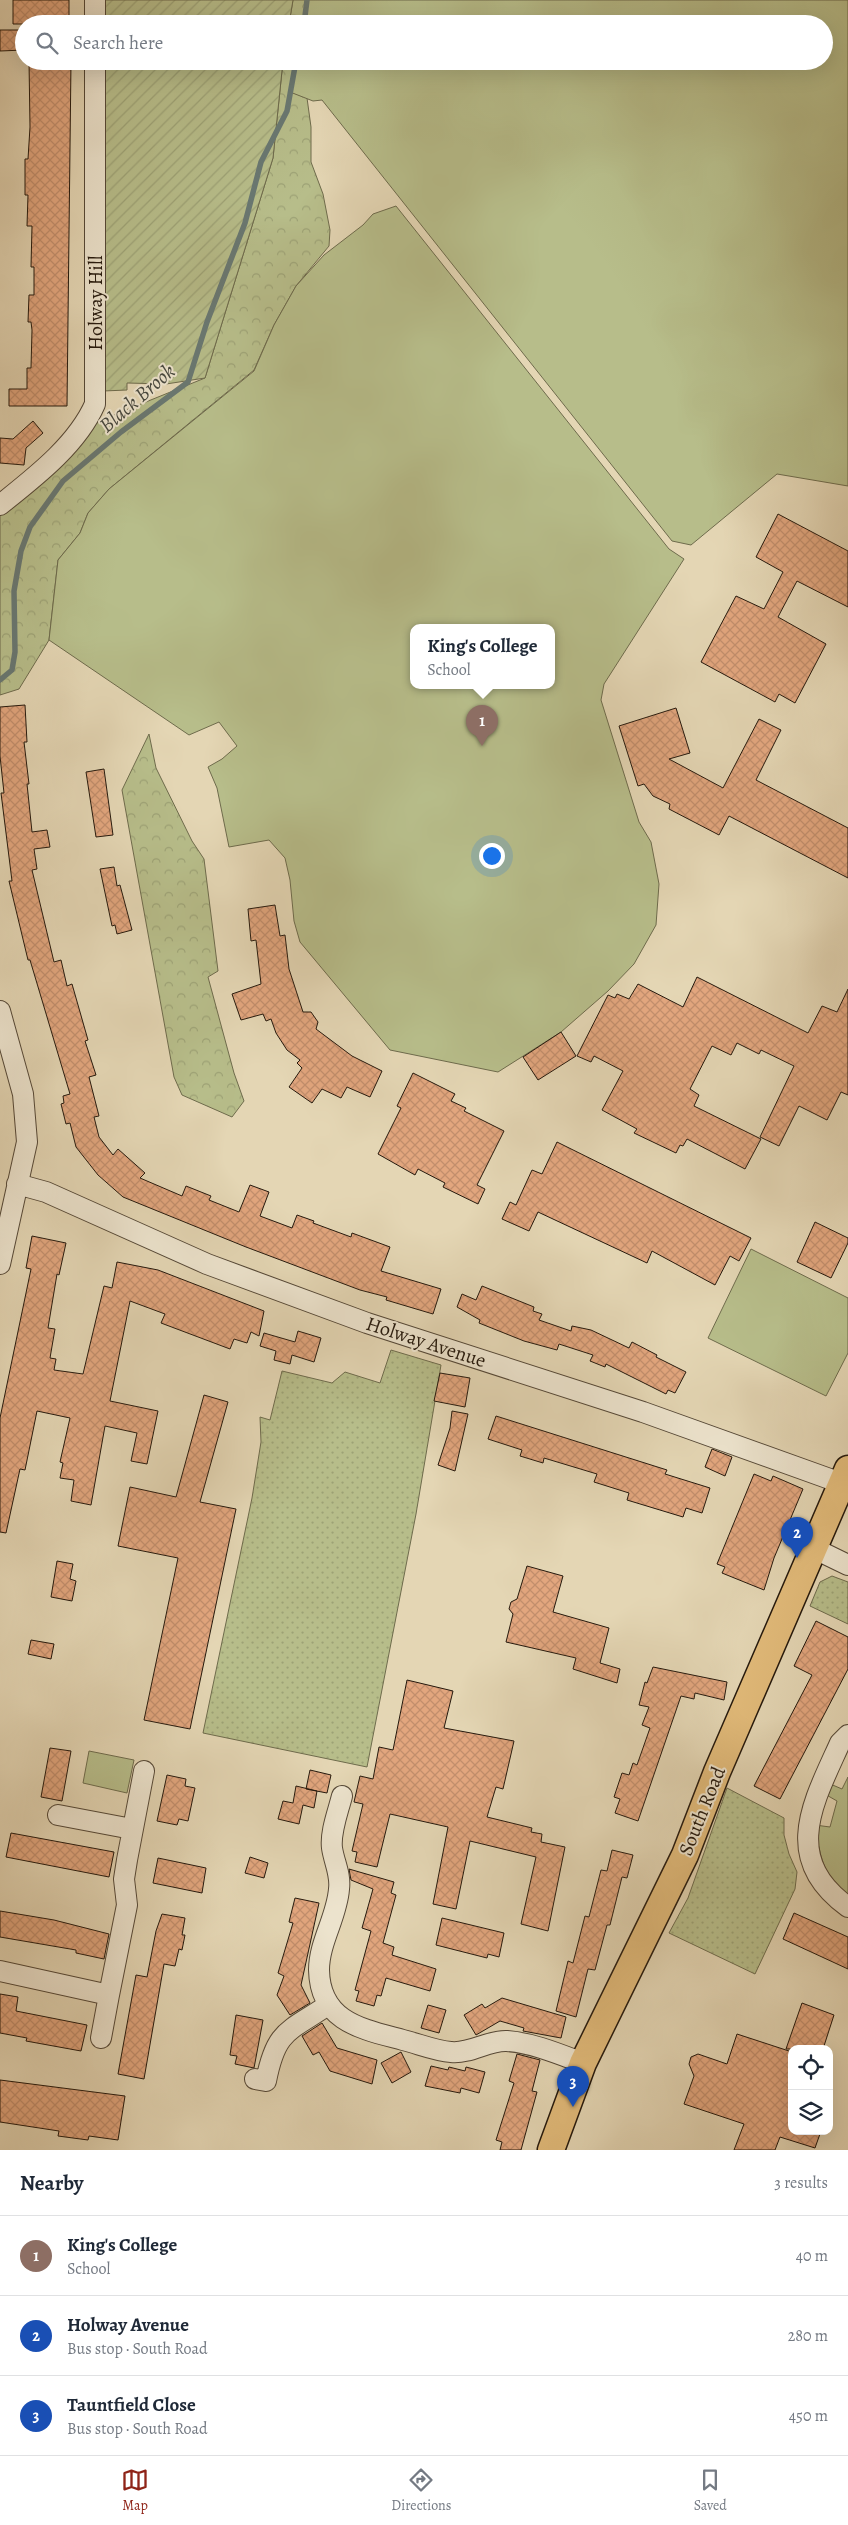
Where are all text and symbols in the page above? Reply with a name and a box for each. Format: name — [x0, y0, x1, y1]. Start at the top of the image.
search box — [15, 15, 833, 70]
icon: search — [33, 29, 61, 57]
text: Search here — [73, 30, 163, 56]
street label: Holway Hill — [82, 255, 109, 351]
water label: Black Brook — [93, 357, 181, 439]
popup — [410, 624, 555, 689]
text: King's College — [427, 633, 538, 659]
text: School — [427, 659, 471, 681]
pin: 1 — [466, 705, 498, 746]
your location — [479, 843, 505, 869]
street label: Holway Avenue — [363, 1310, 489, 1374]
pin: 2 — [781, 1517, 813, 1558]
street label: South Road — [672, 1762, 732, 1860]
map controls — [788, 2045, 833, 2135]
button: locate — [788, 2045, 833, 2090]
pin: 3 — [557, 2066, 589, 2107]
button: layers — [788, 2090, 833, 2135]
text: Nearby — [20, 2169, 83, 2197]
text: 3 results — [774, 2172, 828, 2194]
text: King's College — [67, 2232, 177, 2258]
text: 1 — [33, 2245, 39, 2267]
text: 40 m — [796, 2245, 828, 2267]
text: School — [67, 2258, 110, 2280]
text: Holway Avenue — [67, 2312, 189, 2338]
text: 2 — [32, 2325, 40, 2347]
text: 280 m — [788, 2325, 828, 2347]
text: Bus stop · South Road — [67, 2338, 208, 2360]
text: Tauntfield Close — [67, 2392, 196, 2418]
text: 3 — [33, 2405, 39, 2427]
text: 450 m — [789, 2405, 828, 2427]
text: Bus stop · South Road — [67, 2418, 208, 2440]
tab: Map — [121, 2466, 149, 2515]
tab: Directions — [391, 2466, 451, 2515]
tab: Saved — [694, 2466, 727, 2515]

